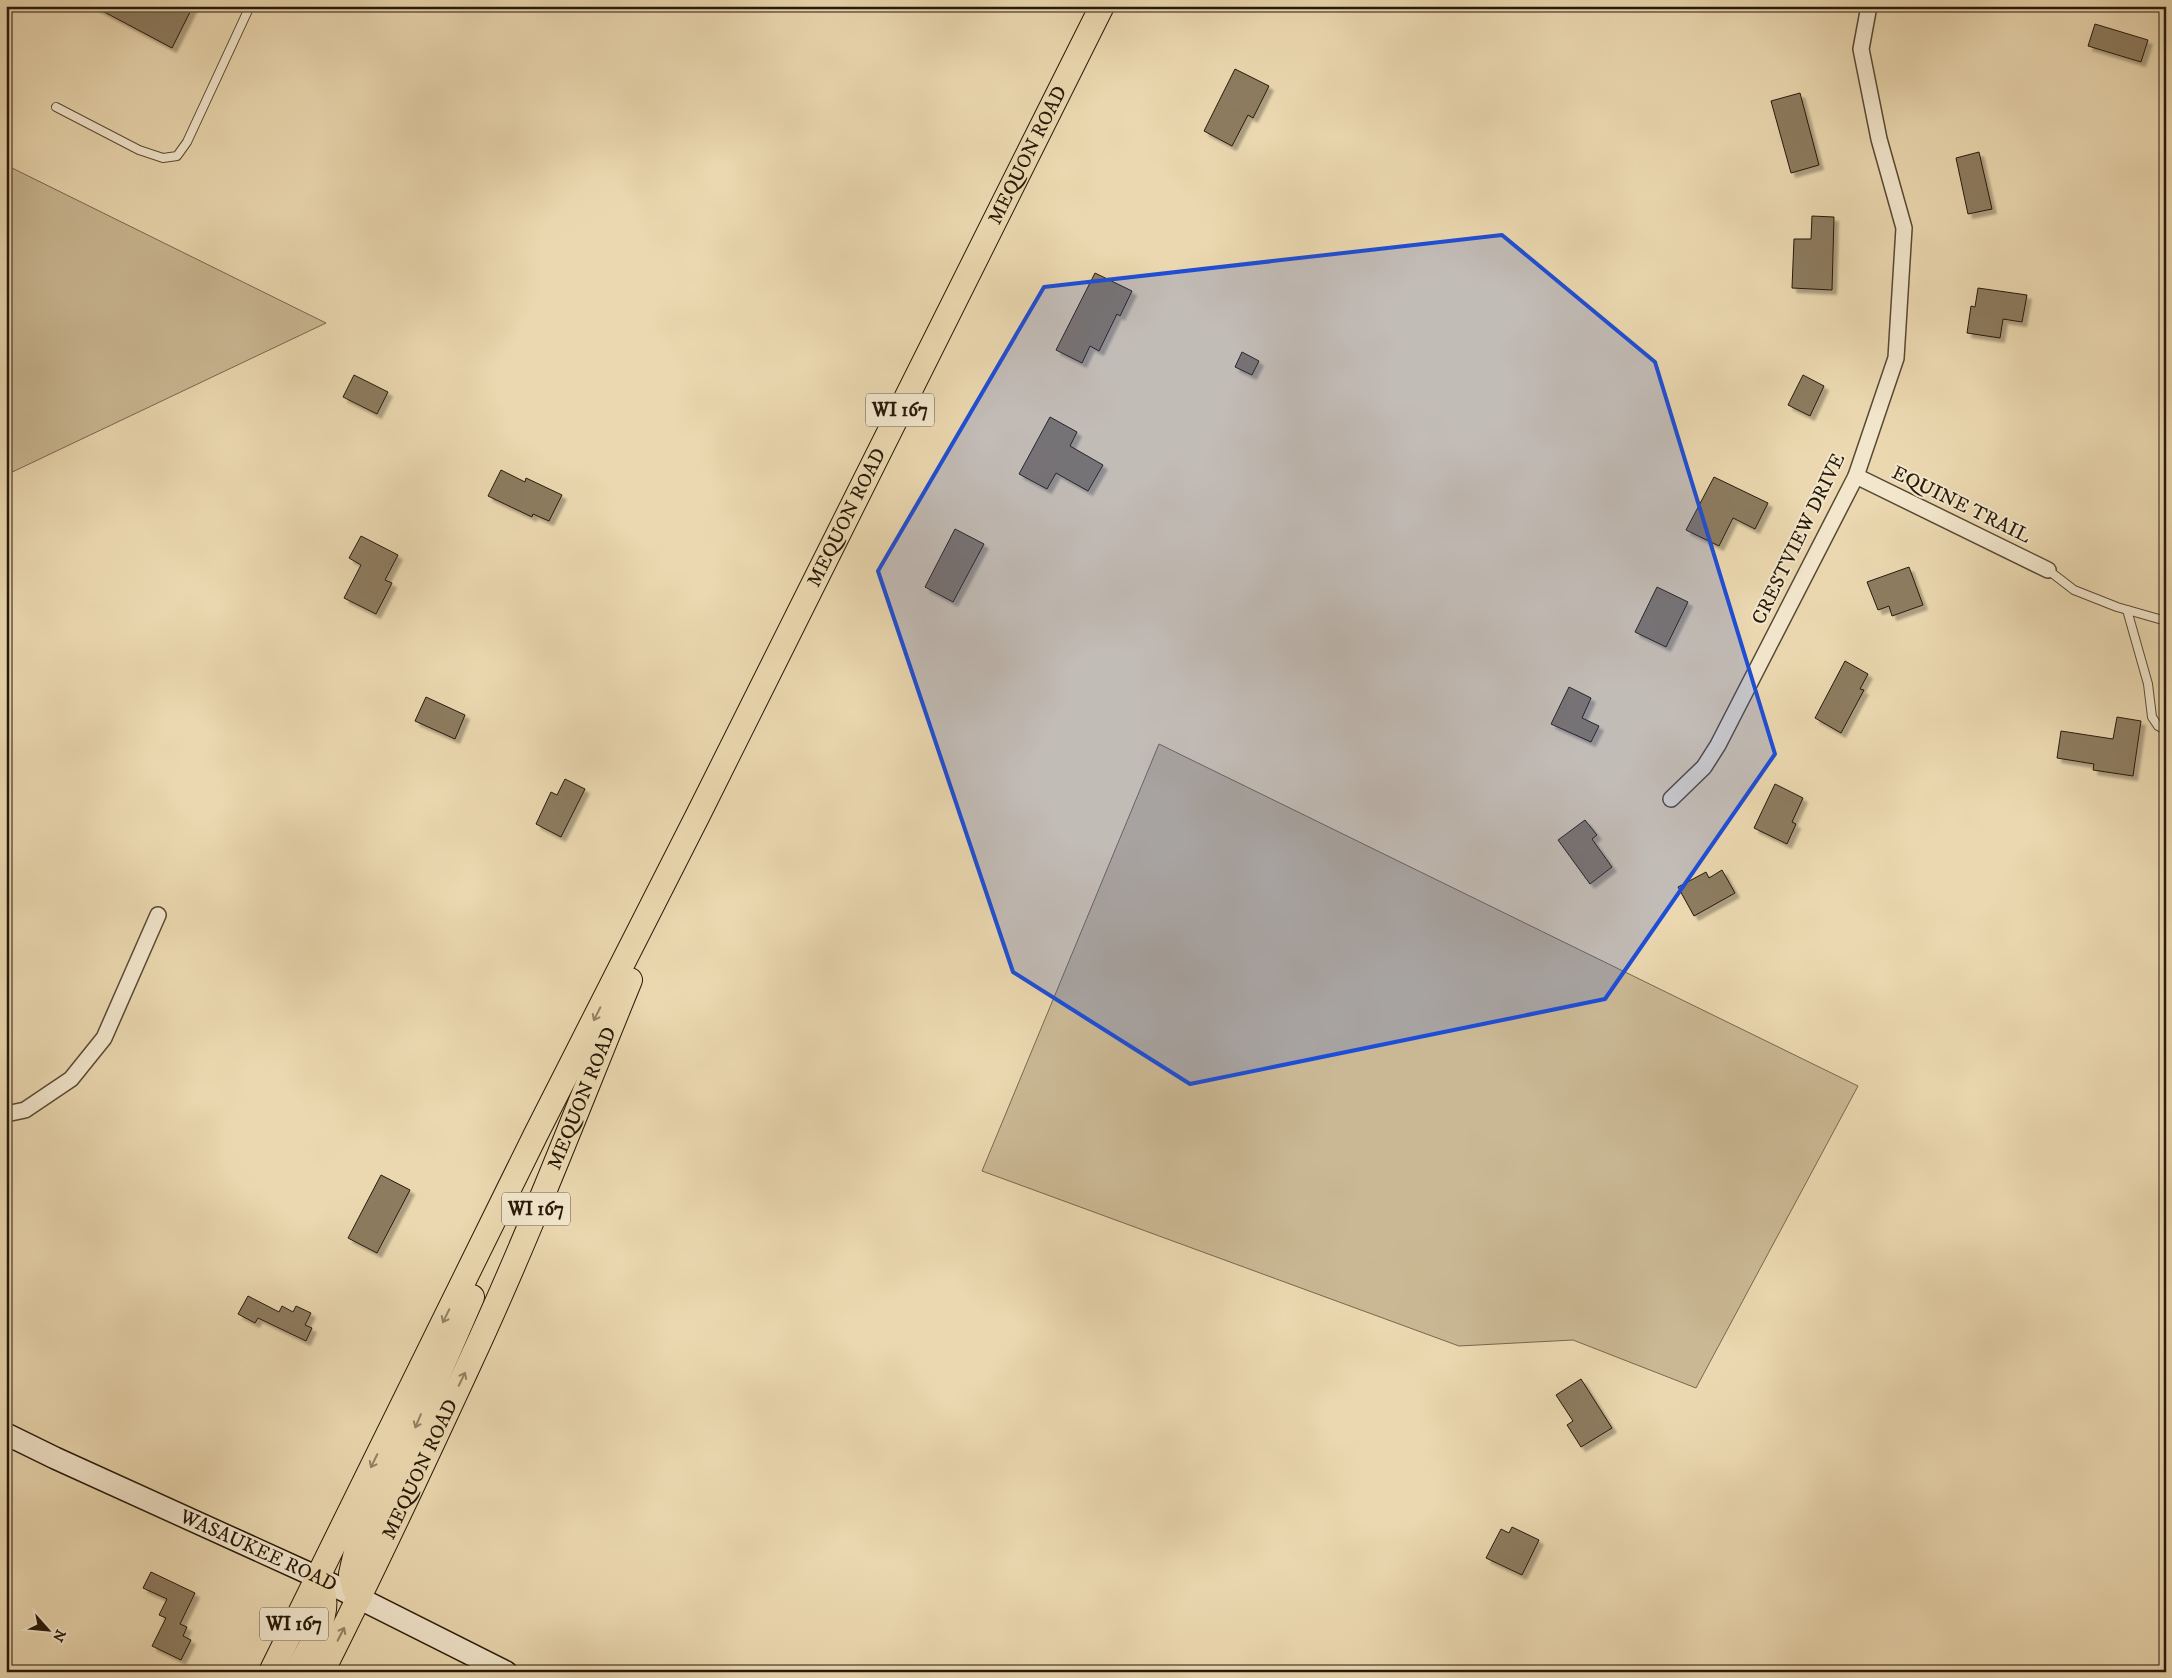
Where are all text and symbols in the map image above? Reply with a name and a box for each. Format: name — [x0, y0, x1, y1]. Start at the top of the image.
street label: MEQUON ROAD — [982, 82, 1073, 229]
road number: WI 167 — [866, 394, 934, 426]
street label: MEQUON ROAD — [801, 444, 892, 591]
street label: CRESTVIEW DRIVE — [1747, 449, 1851, 629]
street label: EQUINE TRAIL — [1888, 461, 2035, 550]
one-way arrow — [592, 1006, 601, 1021]
street label: MEQUON ROAD — [542, 1023, 622, 1174]
road number: WI 167 — [502, 1192, 570, 1226]
one-way arrow — [441, 1308, 450, 1323]
one-way arrow — [458, 1372, 467, 1387]
street label: MEQUON ROAD — [376, 1395, 464, 1544]
one-way arrow — [413, 1413, 423, 1428]
one-way arrow — [369, 1453, 378, 1468]
street label: WASAUKEE ROAD — [175, 1503, 341, 1598]
north arrow — [22, 1606, 72, 1656]
road number: WI 167 — [260, 1608, 328, 1640]
text: N — [48, 1626, 69, 1645]
one-way arrow — [336, 1627, 346, 1642]

